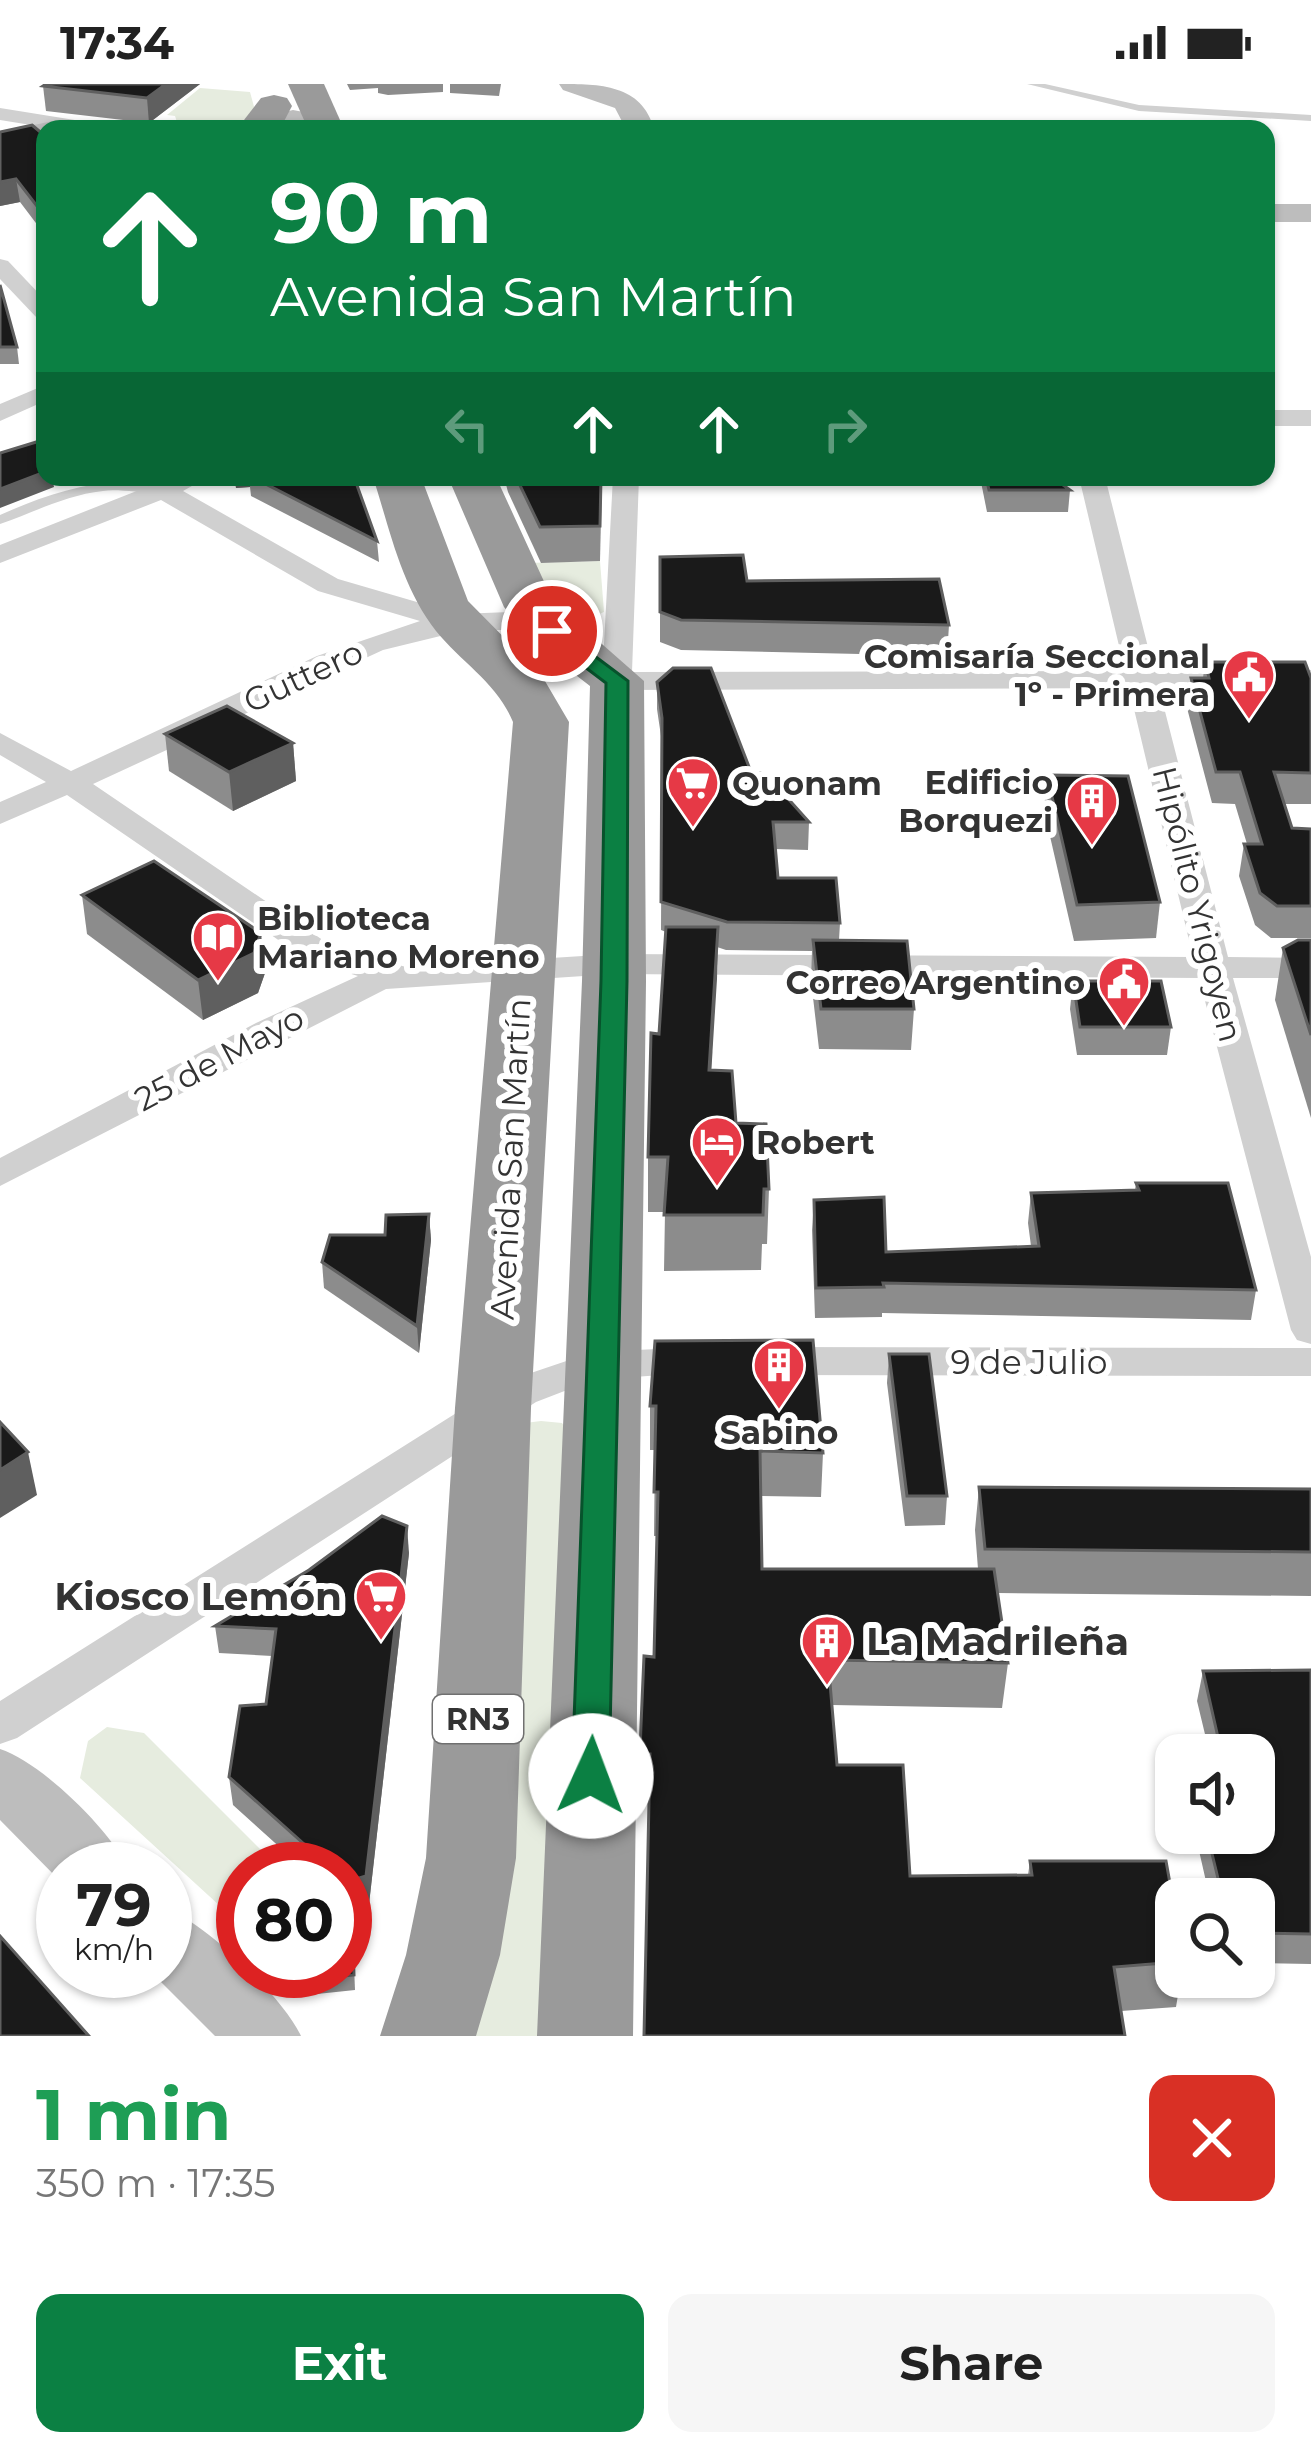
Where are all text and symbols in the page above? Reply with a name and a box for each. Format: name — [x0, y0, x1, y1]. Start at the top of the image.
text: 17:34 — [60, 15, 174, 70]
text: 90 m — [270, 162, 492, 264]
icon: ahead — [72, 168, 228, 324]
text: Avenida San Martín — [270, 264, 797, 330]
icon: left — [434, 396, 500, 462]
icon: ahead — [560, 396, 626, 462]
icon: ahead — [686, 396, 752, 462]
icon: right — [812, 396, 878, 462]
pin — [501, 580, 603, 682]
icon: arrive — [519, 598, 585, 664]
street label: Guttero — [237, 631, 369, 721]
place label: Comisaría Seccional 1º - Primera — [864, 636, 1210, 714]
public building icon: Comisaría Seccional 1º - Primera — [1221, 647, 1277, 721]
supermarket icon: Quonam — [665, 755, 721, 829]
place label: Edificio Borquezi — [898, 762, 1053, 840]
street label: Hipólito Yrigoyen — [1144, 762, 1252, 1046]
place label: Quonam — [732, 763, 882, 803]
building icon: Edificio Borquezi — [1064, 773, 1120, 847]
place label: Biblioteca Mariano Moreno — [257, 898, 540, 976]
library icon: Biblioteca Mariano Moreno — [190, 909, 246, 983]
public building icon: Correo Argentino — [1096, 954, 1152, 1028]
place label: Correo Argentino — [786, 962, 1085, 1002]
street label: 25 de Mayo — [128, 997, 310, 1119]
street label: Avenida San Martín — [482, 997, 538, 1321]
hotel icon: Robert — [689, 1114, 745, 1188]
place label: Robert — [756, 1122, 875, 1162]
building icon: Sabino — [751, 1337, 807, 1411]
street label: 9 de Julio — [951, 1342, 1107, 1382]
place label: Sabino — [720, 1412, 838, 1452]
supermarket icon: Kiosco Lemón — [353, 1568, 409, 1642]
place label: Kiosco Lemón — [54, 1572, 342, 1620]
building icon: La Madrileña — [799, 1613, 855, 1687]
place label: La Madrileña — [866, 1617, 1129, 1665]
road number: RN3 — [433, 1695, 523, 1743]
position arrow — [528, 1713, 654, 1839]
map controls — [1155, 1734, 1275, 1998]
button: sound — [1155, 1734, 1275, 1854]
speed limit sign: 80 — [216, 1842, 372, 1998]
text: 79 — [76, 1868, 152, 1941]
button: search — [1155, 1878, 1275, 1998]
text: km/h — [74, 1931, 154, 1968]
text: 1 min — [36, 2070, 232, 2158]
button: close — [1149, 2075, 1275, 2201]
text: 350 m · 17:35 — [36, 2159, 276, 2207]
button: Exit — [36, 2294, 644, 2432]
button: Share — [668, 2294, 1275, 2432]

